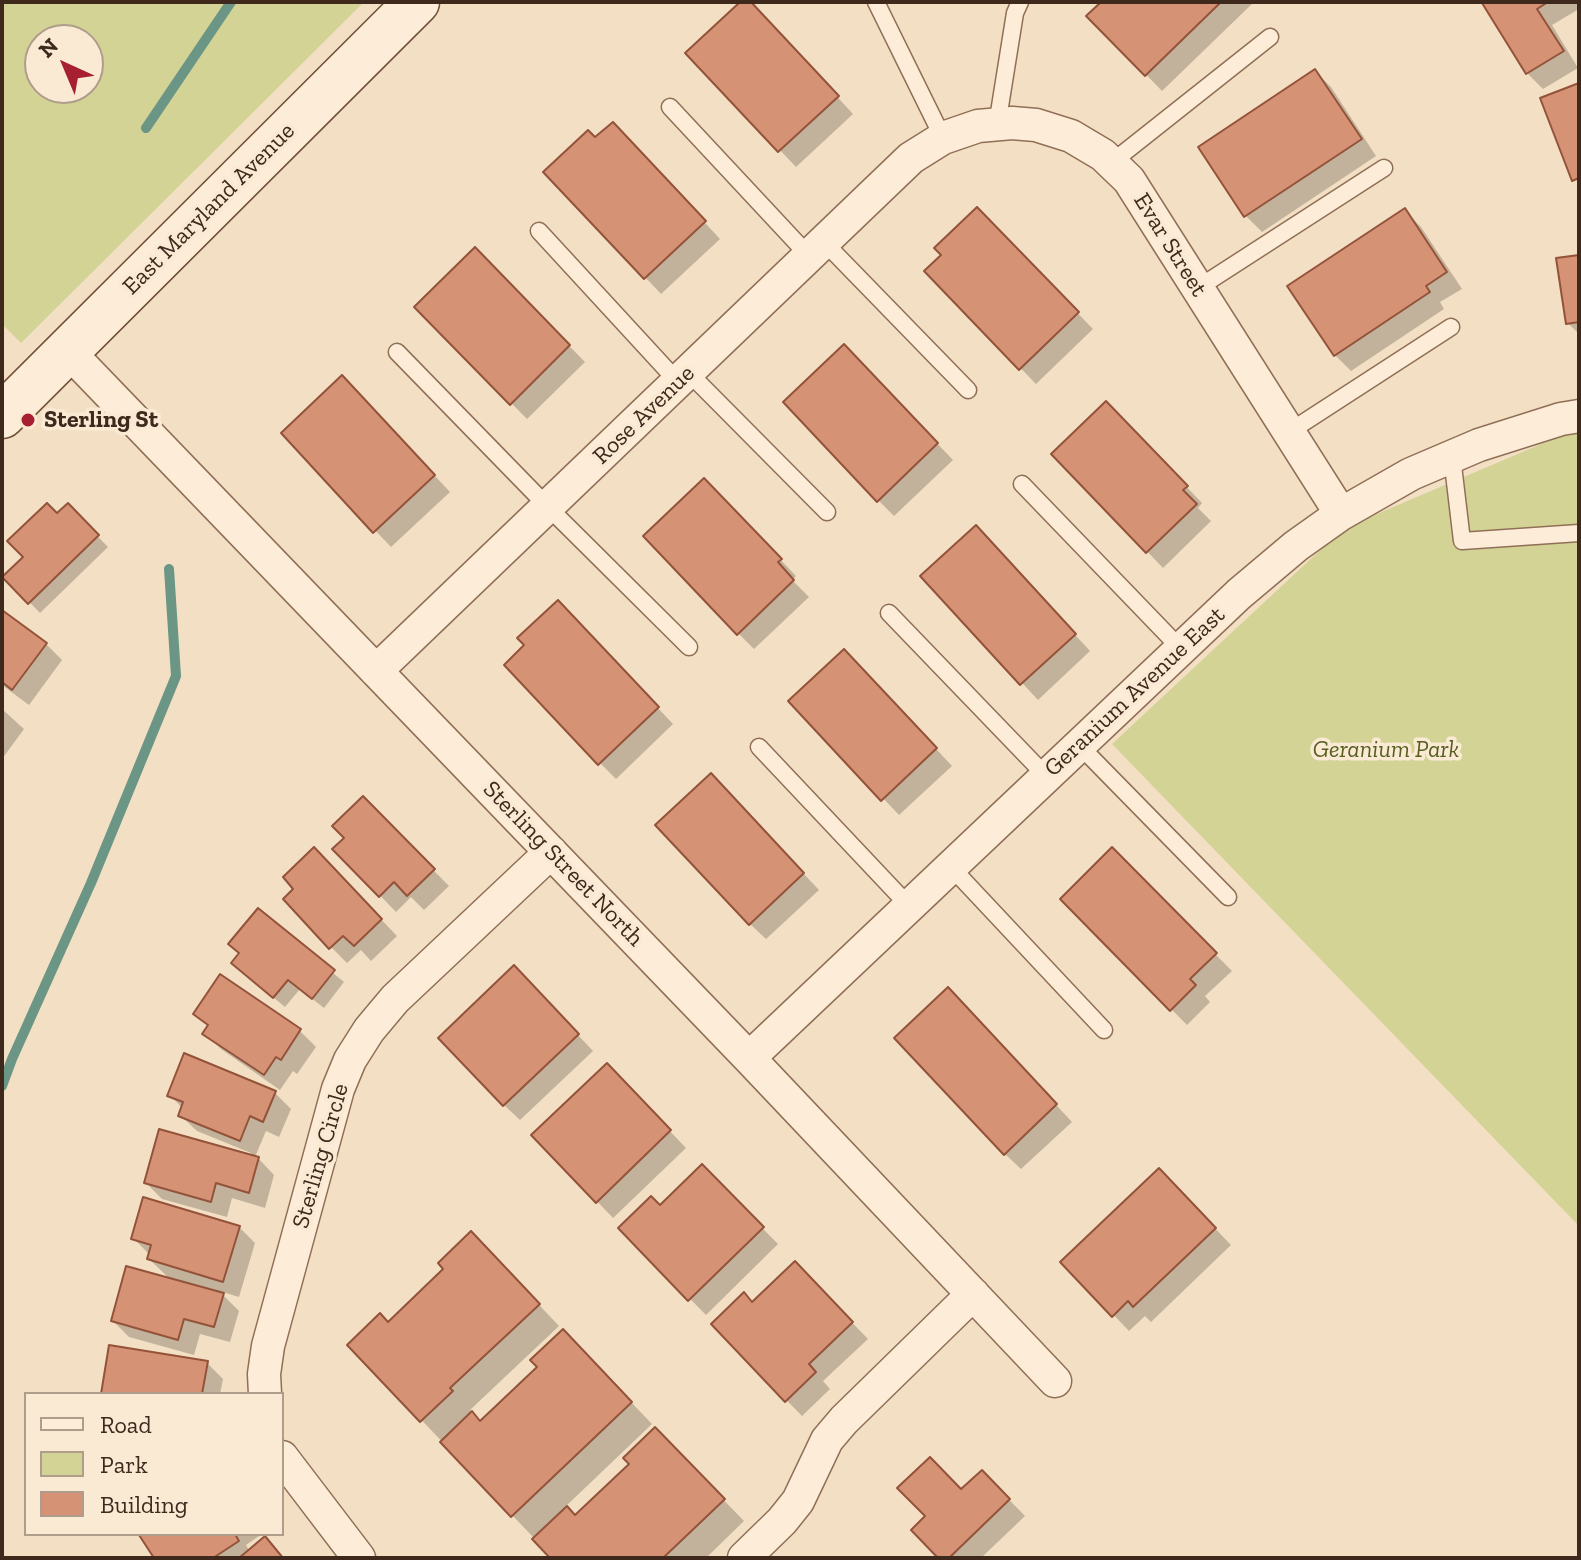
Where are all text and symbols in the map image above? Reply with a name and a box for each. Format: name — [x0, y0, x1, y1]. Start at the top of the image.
north arrow — [24, 24, 104, 104]
text: N — [33, 32, 64, 63]
street label: East Maryland Avenue — [117, 117, 301, 301]
street label: Evar Street — [1127, 188, 1213, 302]
street label: Rose Avenue — [587, 359, 701, 471]
place label: Sterling St — [44, 406, 158, 434]
marker: Sterling St — [19, 411, 37, 429]
street label: Geranium Avenue East — [1039, 601, 1231, 783]
park label: Geranium Park — [1313, 736, 1459, 764]
street label: Sterling Street North — [477, 775, 649, 953]
street label: Sterling Circle — [287, 1080, 355, 1232]
legend — [24, 1392, 284, 1536]
text: Road — [100, 1410, 152, 1439]
text: Park — [100, 1450, 148, 1479]
text: Building — [100, 1490, 188, 1519]

